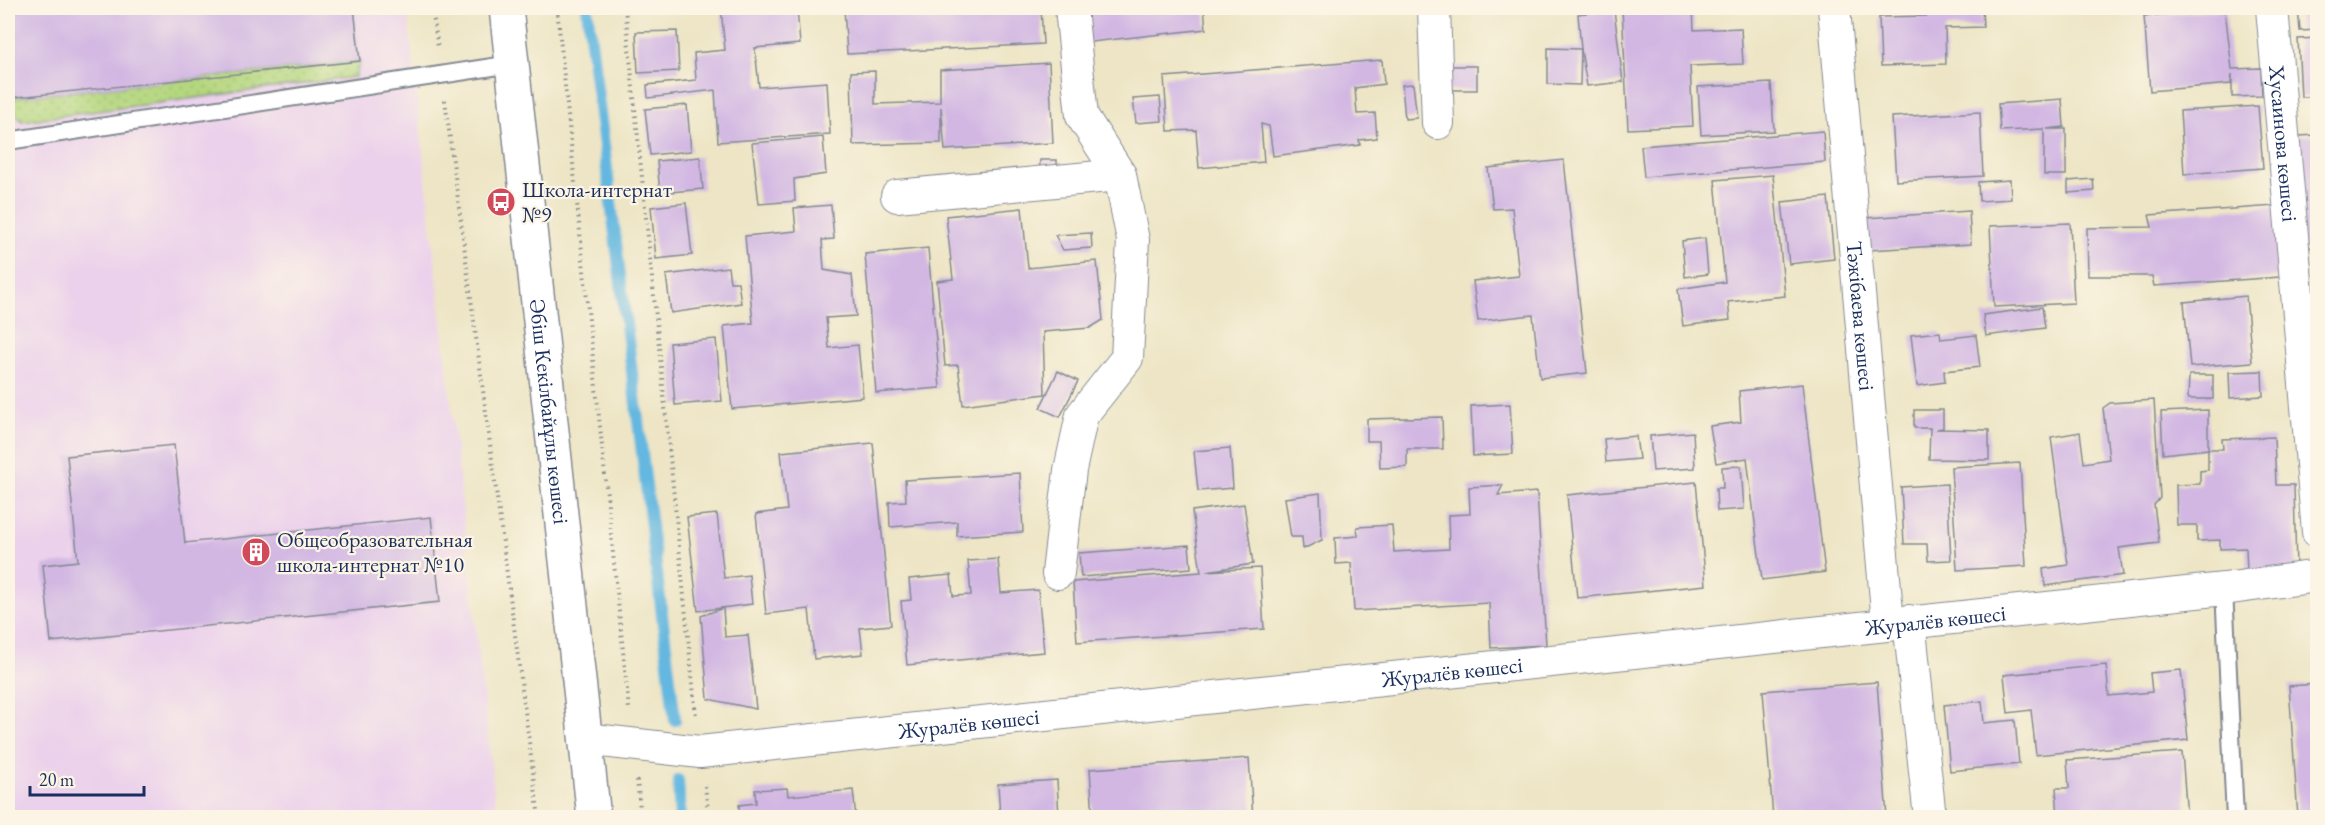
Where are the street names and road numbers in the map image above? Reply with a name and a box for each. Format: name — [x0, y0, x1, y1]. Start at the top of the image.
street label: Хусаинова көшесі — [2262, 63, 2305, 223]
street label: Тәжібаева көшесі — [1840, 240, 1882, 392]
street label: Әбіш Кекілбайұлы көшесі — [523, 298, 576, 526]
street label: Журалёв көшесі — [1862, 598, 2007, 642]
street label: Журалёв көшесі — [1379, 650, 1524, 694]
street label: Журалёв көшесі — [896, 701, 1041, 745]

